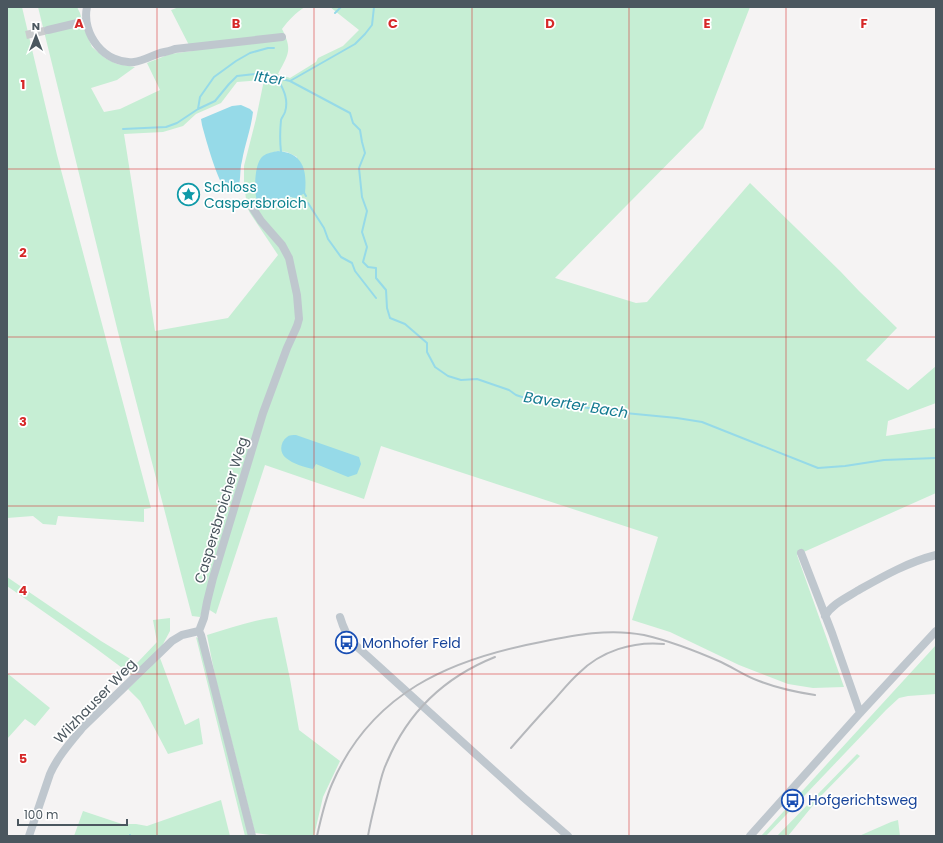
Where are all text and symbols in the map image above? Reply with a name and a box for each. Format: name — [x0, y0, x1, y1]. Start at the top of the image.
text: A — [74, 14, 84, 33]
text: B — [232, 14, 241, 33]
text: C — [388, 14, 398, 33]
text: D — [545, 14, 555, 33]
text: E — [703, 14, 711, 33]
text: F — [860, 14, 868, 33]
north arrow — [16, 16, 56, 56]
text: N — [32, 18, 40, 34]
water label: Itter — [253, 65, 286, 90]
text: 1 — [21, 75, 25, 94]
place label: Schloss Caspersbroich — [204, 177, 307, 213]
place icon: Schloss Caspersbroich — [176, 182, 202, 208]
text: 2 — [19, 243, 27, 262]
water label: Baverter Bach — [522, 386, 630, 423]
text: 3 — [19, 412, 27, 431]
street label: Caspersbroicher Weg — [189, 434, 253, 586]
text: 4 — [19, 581, 28, 600]
bus stop icon: Monhofer Feld — [334, 630, 360, 656]
place label: Monhofer Feld — [362, 633, 461, 653]
street label: Wilzhauser Weg — [49, 654, 141, 748]
text: 5 — [19, 749, 27, 768]
bus stop icon: Hofgerichtsweg — [779, 787, 805, 813]
place label: Hofgerichtsweg — [808, 790, 918, 810]
scale bar — [18, 801, 127, 827]
text: 100 m — [24, 806, 58, 823]

